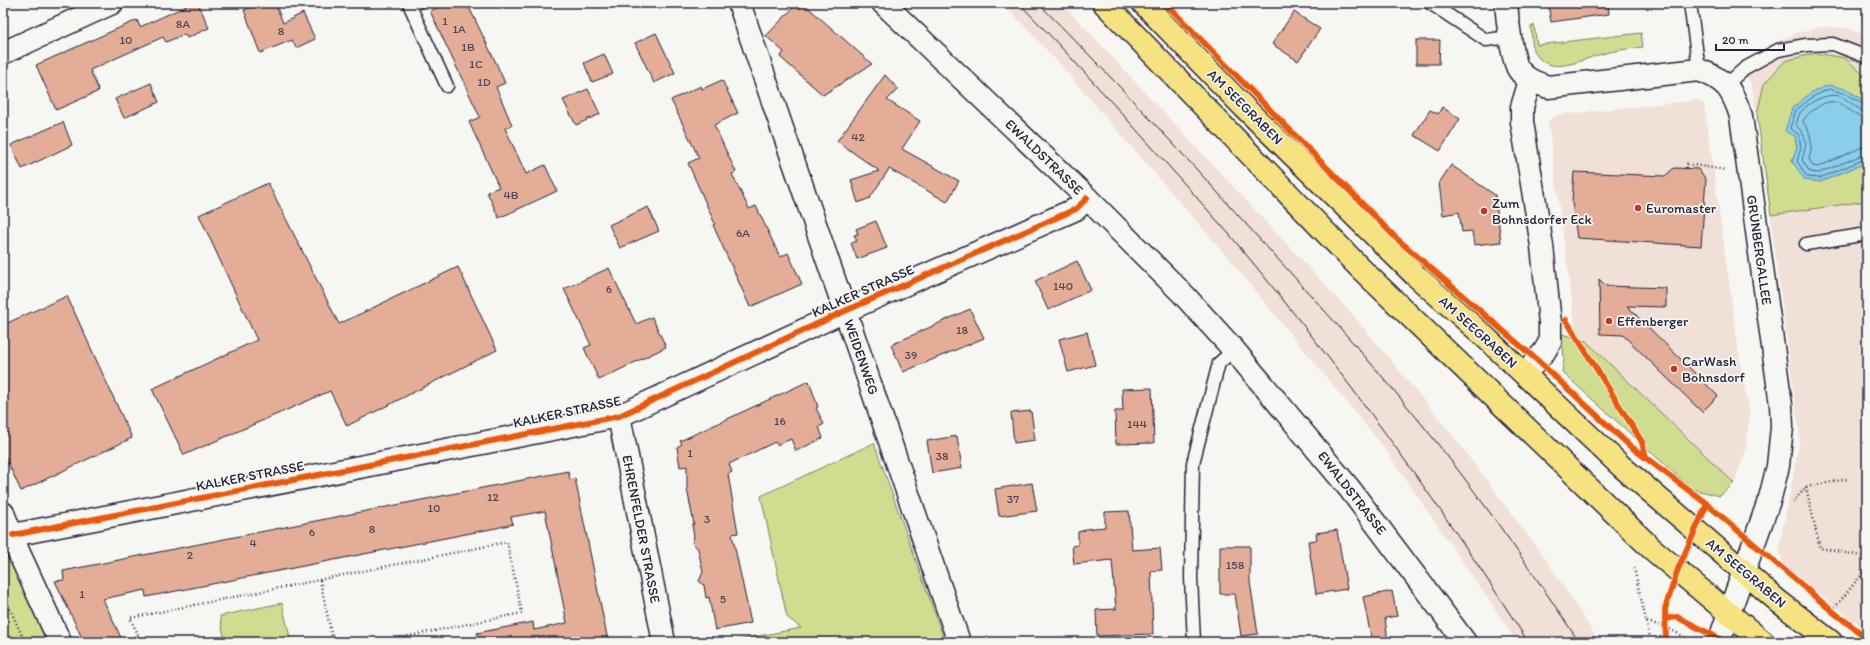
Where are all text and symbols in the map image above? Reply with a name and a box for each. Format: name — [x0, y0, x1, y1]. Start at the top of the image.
house number: 1 — [442, 14, 448, 28]
house number: 8A — [176, 17, 190, 31]
house number: 1A — [452, 22, 466, 36]
house number: 8 — [278, 24, 285, 38]
scale bar — [1716, 26, 1784, 52]
house number: 10 — [120, 33, 132, 47]
text: 20 m — [1722, 33, 1749, 47]
house number: 1B — [461, 40, 475, 54]
house number: 1C — [469, 57, 483, 71]
street label: AM SEEGRABEN — [1204, 66, 1286, 148]
house number: 1D — [477, 75, 491, 89]
street label: EWALDSTRASSE — [1001, 116, 1087, 199]
house number: 42 — [851, 130, 865, 144]
house number: 4B — [504, 188, 519, 202]
street label: GRÜNBERGALLEE — [1743, 194, 1775, 306]
place label: Zum Bohnsdorfer Eck — [1492, 195, 1592, 228]
place label: Euromaster — [1646, 200, 1717, 217]
marker: Euromaster — [1633, 203, 1643, 213]
marker: Zum Bohnsdorfer Eck — [1479, 206, 1489, 216]
house number: 6A — [736, 226, 750, 240]
street label: KALKER STRASSE — [809, 261, 917, 321]
house number: 140 — [1053, 279, 1073, 293]
house number: 6 — [606, 282, 612, 296]
street label: AM SEEGRABEN — [1435, 292, 1521, 372]
place label: Effenberger — [1617, 313, 1689, 330]
marker: Effenberger — [1604, 316, 1614, 326]
street label: WEIDENWEG — [840, 317, 882, 397]
house number: 18 — [956, 323, 968, 337]
house number: 39 — [905, 348, 917, 362]
place label: CarWash Bohnsdorf — [1682, 353, 1746, 386]
marker: CarWash Bohnsdorf — [1669, 364, 1679, 374]
street label: KALKER STRASSE — [511, 392, 623, 432]
house number: 16 — [774, 414, 786, 428]
house number: 144 — [1127, 417, 1147, 431]
house number: 1 — [687, 446, 693, 460]
street label: EWALDSTRASSE — [1314, 448, 1390, 539]
house number: 38 — [935, 449, 949, 463]
street label: EHRENFELDER STRASSE — [618, 453, 664, 605]
street label: KALKER STRASSE — [194, 457, 306, 495]
house number: 12 — [487, 490, 500, 504]
house number: 37 — [1007, 492, 1019, 506]
house number: 10 — [428, 501, 440, 515]
house number: 3 — [704, 512, 711, 526]
house number: 8 — [369, 522, 376, 536]
house number: 6 — [309, 525, 315, 539]
street label: AM SEEGRABEN — [1702, 534, 1790, 612]
house number: 4 — [249, 536, 257, 550]
house number: 2 — [187, 548, 194, 562]
house number: 158 — [1226, 558, 1245, 572]
house number: 1 — [79, 587, 85, 601]
house number: 5 — [720, 592, 726, 606]

